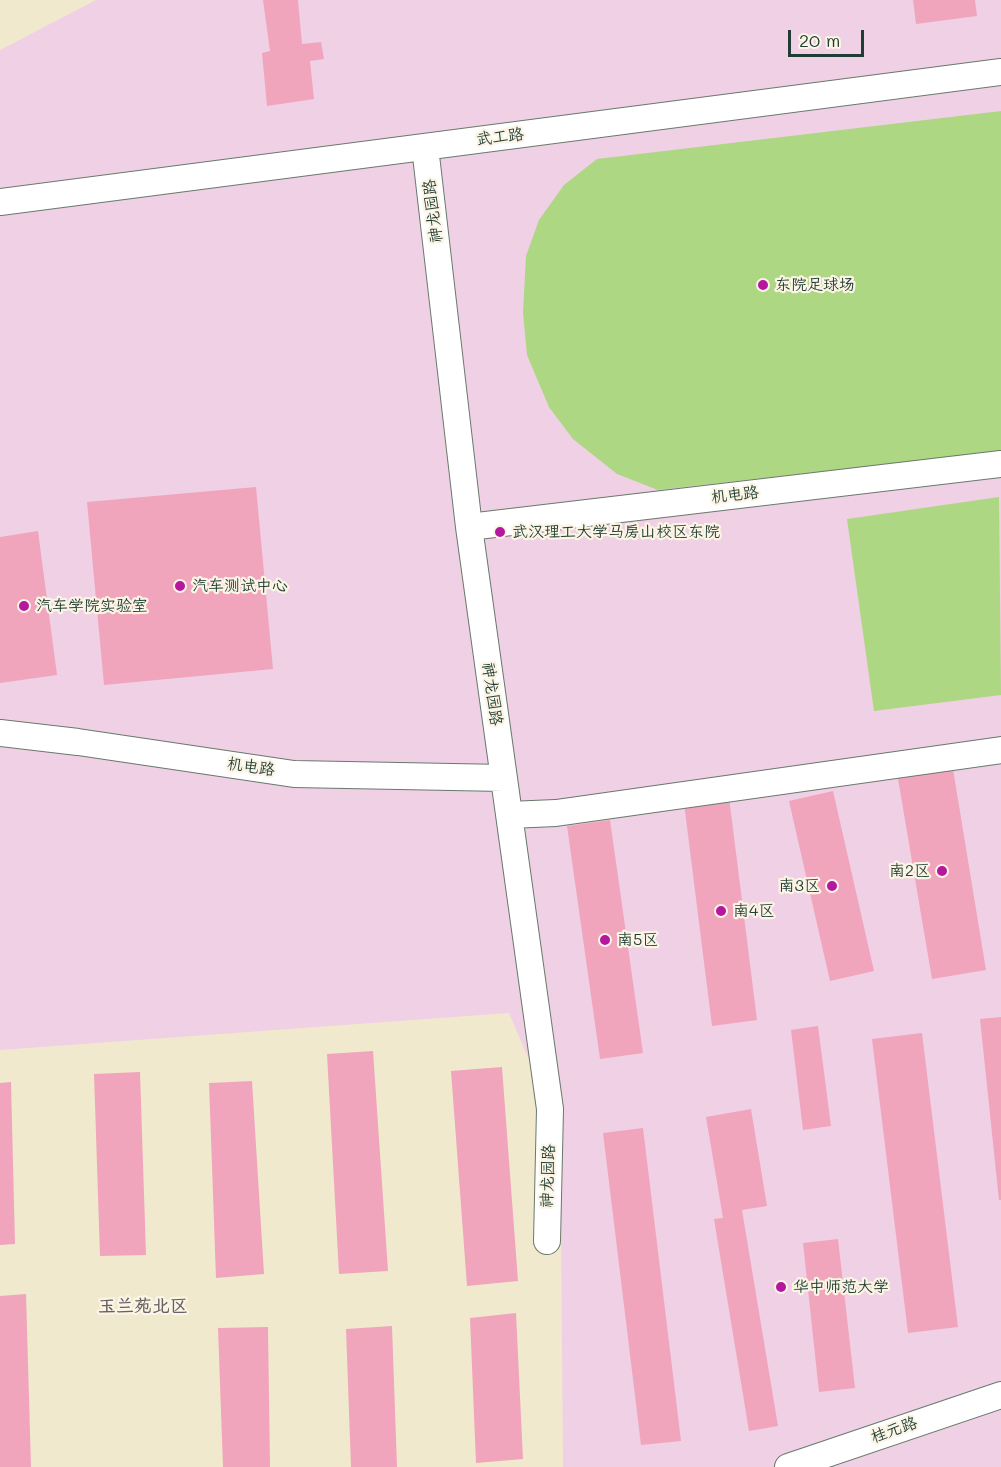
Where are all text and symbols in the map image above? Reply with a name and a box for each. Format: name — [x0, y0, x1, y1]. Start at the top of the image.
scale bar — [791, 18, 868, 56]
text: 20 m — [799, 28, 840, 52]
street label: 武工路 — [475, 125, 525, 149]
street label: 神龙园路 — [420, 178, 446, 244]
place label: 东院足球场 — [775, 275, 855, 295]
marker: 东院足球场 — [756, 278, 770, 292]
street label: 机电路 — [710, 483, 760, 507]
place label: 武汉理工大学马房山校区东院 — [512, 522, 720, 542]
marker: 武汉理工大学马房山校区东院 — [493, 525, 507, 539]
place label: 汽车测试中心 — [192, 576, 288, 596]
marker: 汽车测试中心 — [173, 579, 187, 593]
place label: 汽车学院实验室 — [36, 596, 148, 616]
marker: 汽车学院实验室 — [17, 599, 31, 613]
street label: 神龙园路 — [478, 661, 506, 727]
street label: 机电路 — [226, 754, 276, 780]
place label: 南2区 — [889, 861, 930, 881]
marker: 南2区 — [935, 864, 949, 878]
place label: 南3区 — [779, 876, 820, 896]
marker: 南3区 — [825, 879, 839, 893]
place label: 南4区 — [733, 901, 774, 921]
marker: 南4区 — [714, 904, 728, 918]
place label: 南5区 — [617, 930, 658, 950]
marker: 南5区 — [598, 933, 612, 947]
street label: 神龙园路 — [537, 1144, 559, 1208]
place label: 华中师范大学 — [793, 1277, 889, 1297]
marker: 华中师范大学 — [774, 1280, 788, 1294]
district label: 玉兰苑北区 — [98, 1295, 188, 1317]
street label: 桂元路 — [868, 1413, 920, 1447]

